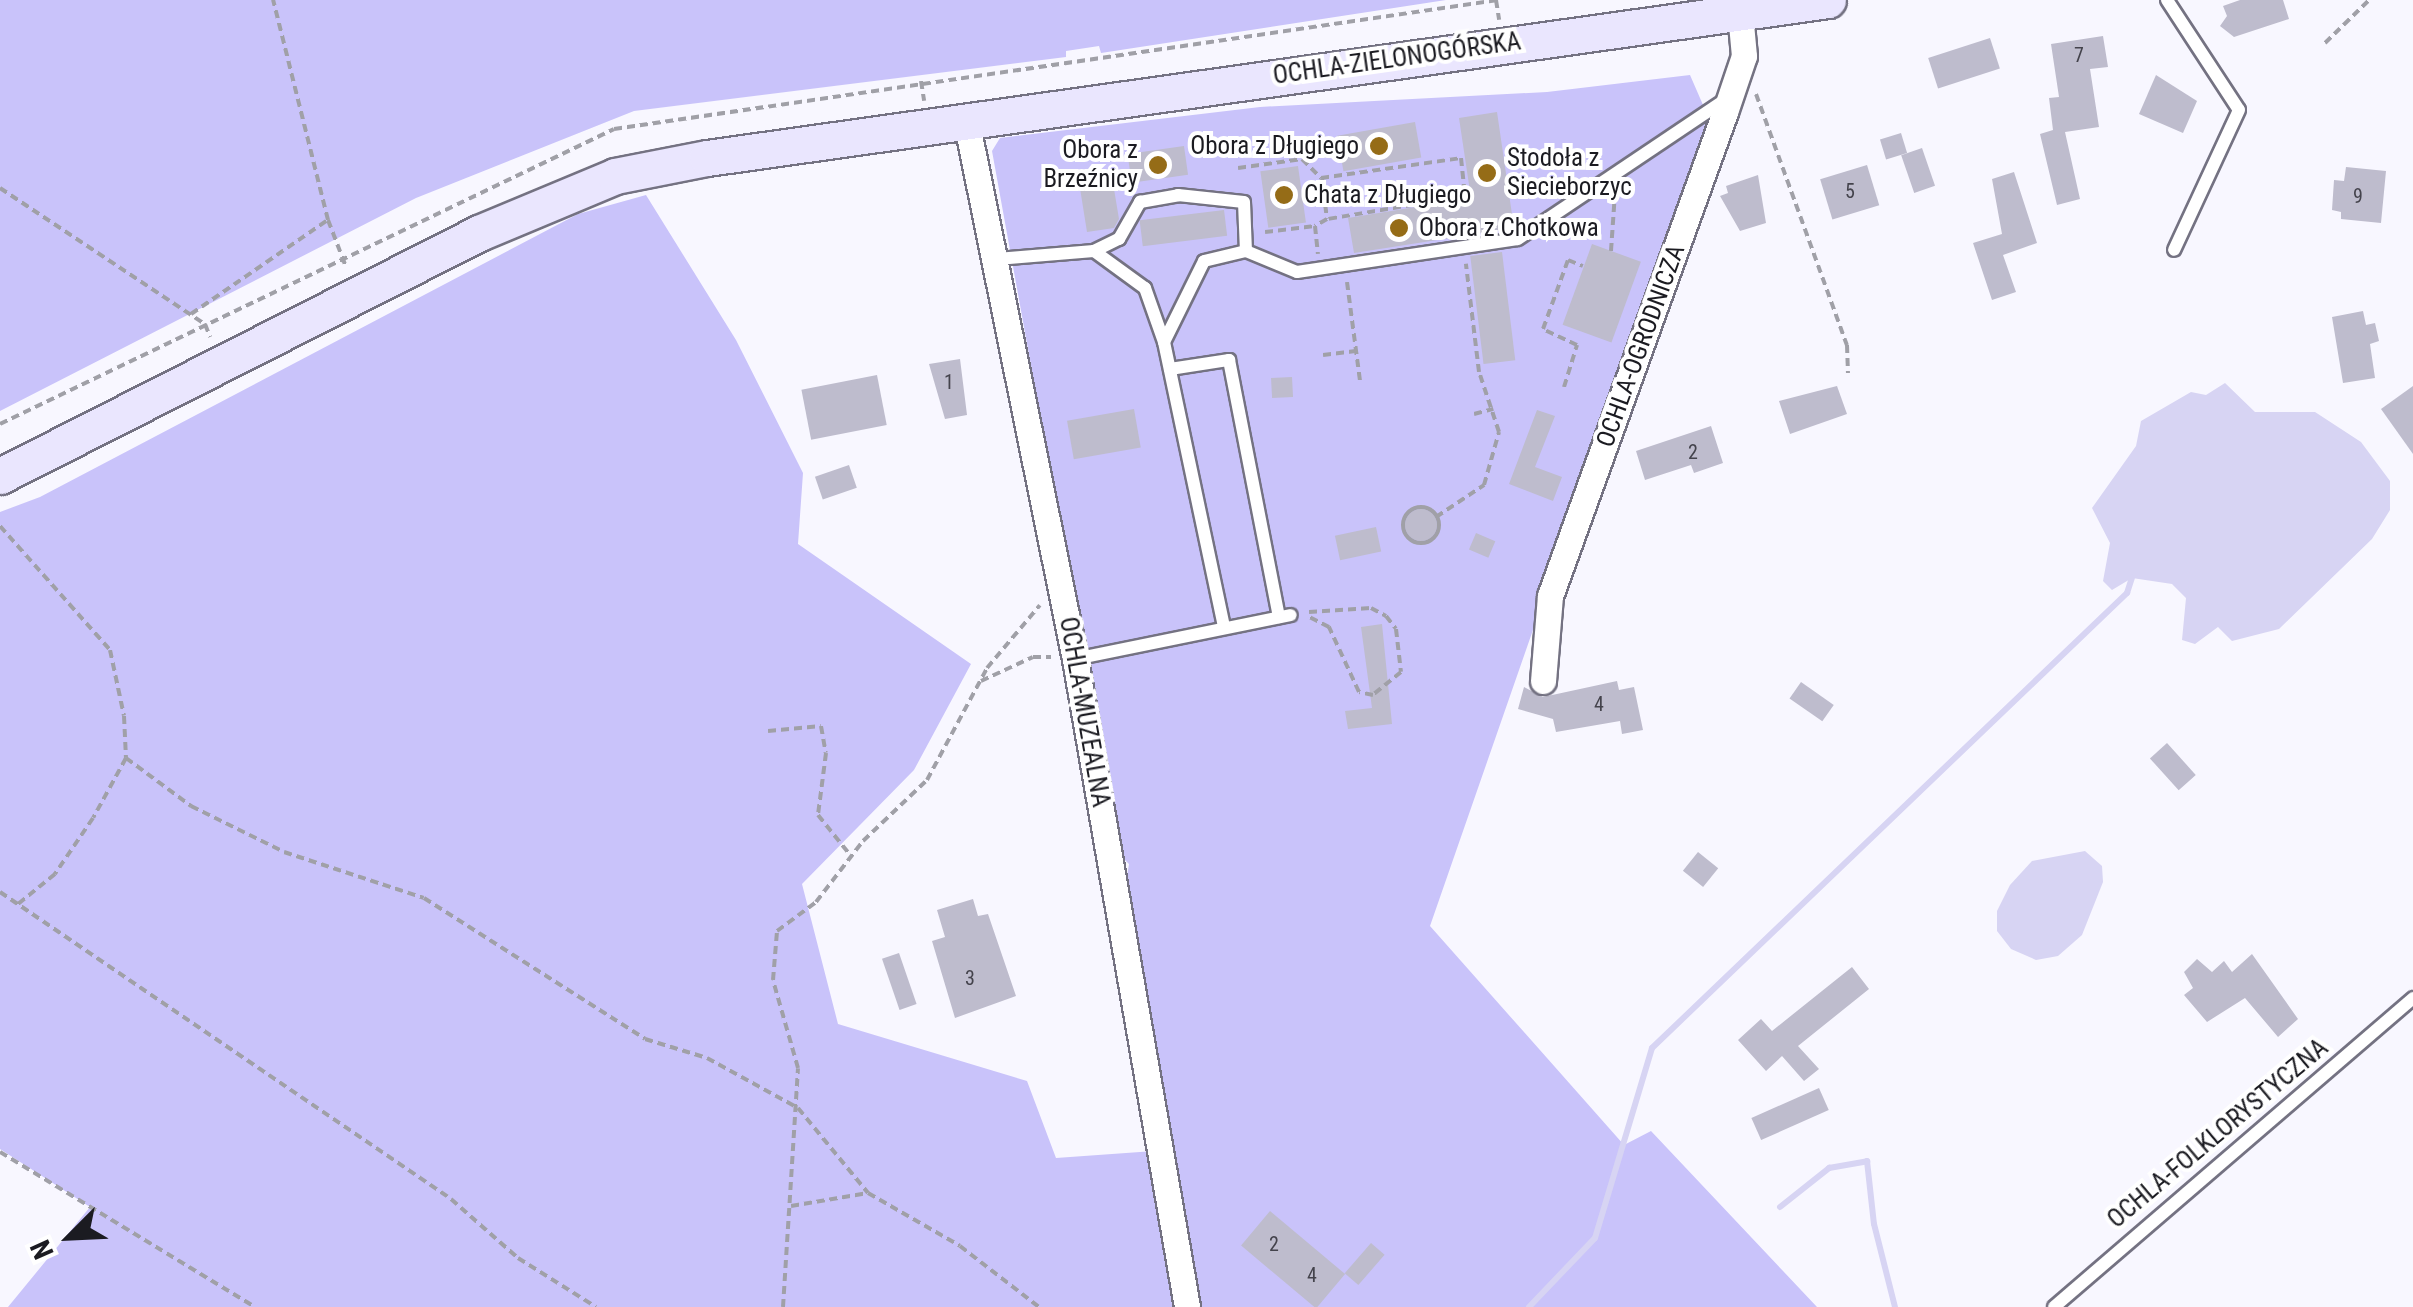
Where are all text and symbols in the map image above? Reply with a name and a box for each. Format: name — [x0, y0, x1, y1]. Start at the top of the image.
street label: OCHLA-ZIELONOGÓRSKA — [1271, 27, 1523, 91]
house number: 7 — [2074, 43, 2084, 67]
place label: Obora z Długiego — [1190, 131, 1359, 161]
marker: Obora z Długiego — [1368, 135, 1390, 157]
place label: Obora z Brzeźnicy — [1043, 136, 1138, 195]
place label: Stodoła z Siecieborzyc — [1507, 144, 1632, 203]
marker: Obora z Brzeźnicy — [1147, 154, 1169, 176]
marker: Stodoła z Siecieborzyc — [1476, 162, 1498, 184]
house number: 5 — [1845, 179, 1855, 203]
place label: Chata z Długiego — [1304, 180, 1471, 210]
marker: Chata z Długiego — [1273, 184, 1295, 206]
house number: 9 — [2353, 184, 2363, 208]
place label: Obora z Chotkowa — [1419, 213, 1599, 243]
marker: Obora z Chotkowa — [1388, 217, 1410, 239]
street label: OCHLA-OGRODNICZA — [1590, 241, 1692, 451]
house number: 1 — [944, 370, 954, 394]
house number: 2 — [1688, 440, 1698, 464]
street label: OCHLA-MUZEALNA — [1053, 615, 1115, 809]
house number: 4 — [1594, 692, 1604, 716]
house number: 3 — [965, 966, 975, 990]
street label: OCHLA-FOLKLORYSTYCZNA — [2102, 1033, 2334, 1235]
north arrow — [20, 1187, 120, 1287]
house number: 2 — [1269, 1232, 1279, 1256]
text: N — [24, 1235, 61, 1264]
house number: 4 — [1307, 1263, 1317, 1287]

